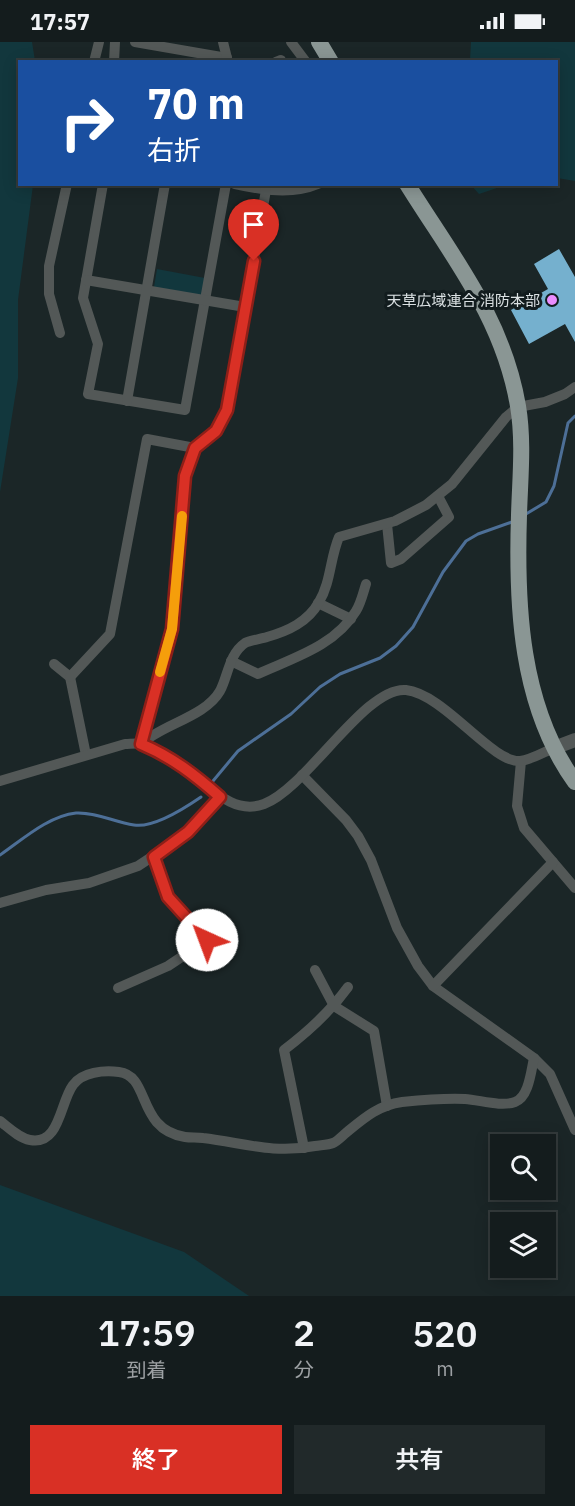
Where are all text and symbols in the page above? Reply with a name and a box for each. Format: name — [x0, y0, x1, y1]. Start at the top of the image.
text: 17:57 — [30, 7, 90, 36]
text: 70 m — [147, 76, 245, 131]
icon: right — [48, 84, 126, 162]
text: 右折 — [147, 132, 201, 167]
pin — [228, 199, 279, 261]
icon: arrive — [237, 208, 270, 241]
place label: 天草広域連合 消防本部 — [386, 291, 540, 310]
marker: 天草広域連合 消防本部 — [545, 293, 559, 307]
position arrow — [175, 908, 239, 972]
map controls — [490, 1134, 556, 1278]
button: search — [490, 1134, 556, 1200]
button: layers — [490, 1212, 556, 1278]
text: 17:59 — [98, 1309, 196, 1356]
text: 2 — [293, 1309, 315, 1356]
text: 520 — [413, 1310, 477, 1357]
text: m — [436, 1355, 454, 1382]
text: 到着 — [127, 1356, 167, 1383]
text: 分 — [294, 1356, 314, 1383]
button: 終了 — [30, 1425, 282, 1494]
button: 共有 — [294, 1425, 545, 1494]

